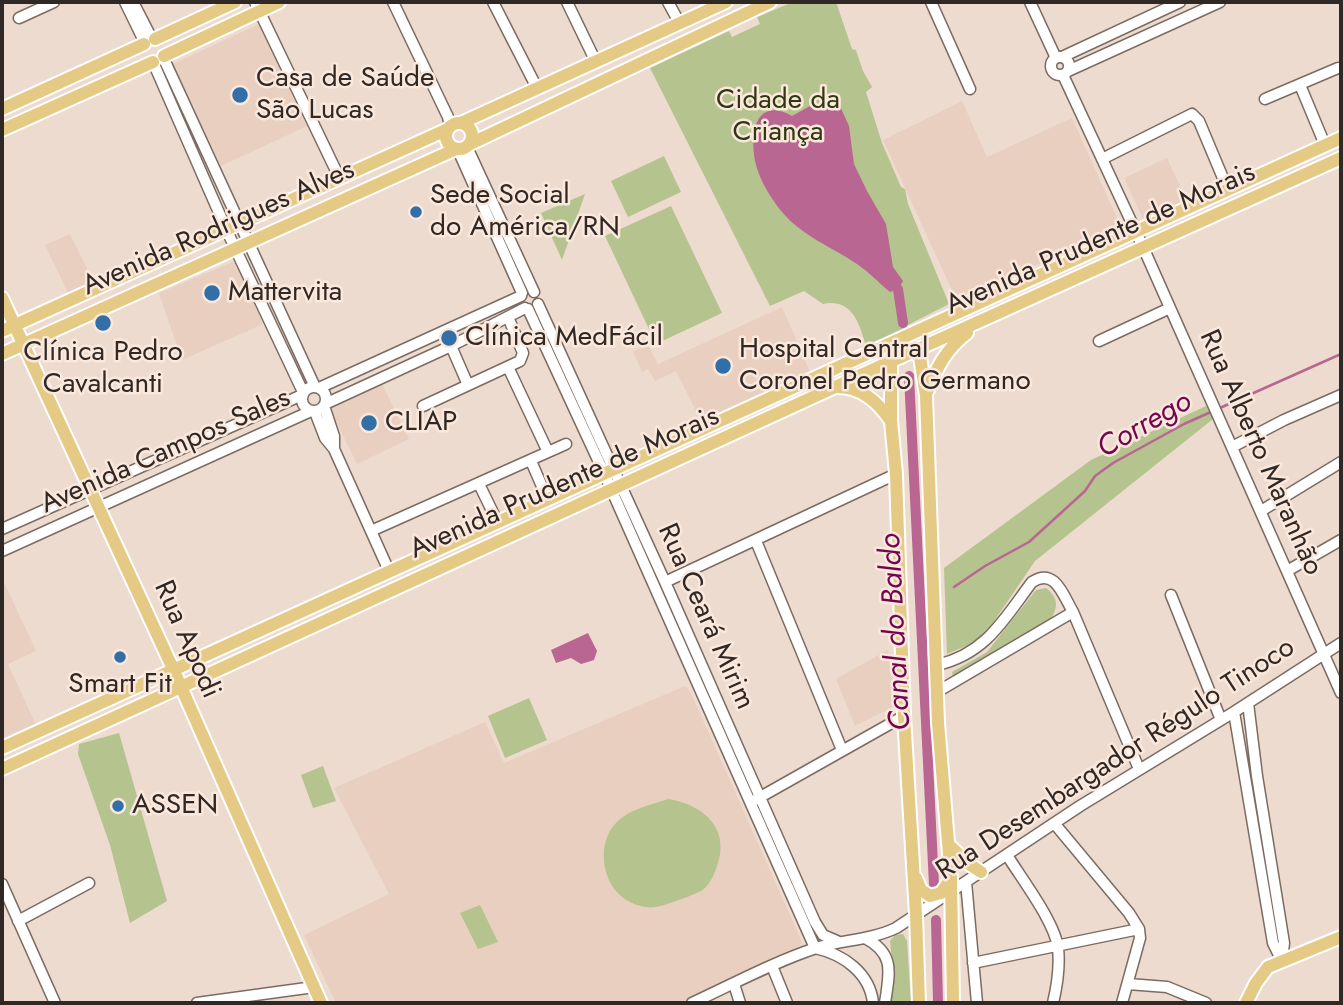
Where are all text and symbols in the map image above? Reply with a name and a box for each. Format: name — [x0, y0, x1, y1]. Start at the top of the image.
place label: Casa de Saúde São Lucas — [256, 62, 434, 128]
park label: Cidade da Criança — [716, 84, 840, 150]
marker: Casa de Saúde São Lucas — [230, 85, 250, 105]
street label: Avenida Rodrigues Alves — [78, 154, 360, 304]
street label: Avenida Prudente de Morais — [941, 156, 1261, 324]
place label: Sede Social do América/RN — [430, 179, 620, 245]
marker: Sede Social do América/RN — [408, 204, 424, 220]
place label: Mattervita — [228, 276, 342, 310]
marker: Mattervita — [202, 283, 222, 303]
marker: Clínica Pedro Cavalcanti — [93, 313, 113, 333]
place label: Clínica MedFácil — [465, 321, 663, 355]
street label: Rua Alberto Maranhão — [1191, 325, 1329, 581]
marker: Clínica MedFácil — [439, 328, 459, 348]
place label: Hospital Central Coronel Pedro Germano — [739, 333, 1031, 399]
place label: Clínica Pedro Cavalcanti — [23, 336, 183, 402]
marker: Hospital Central Coronel Pedro Germano — [713, 356, 733, 376]
street label: Avenida Campos Sales — [36, 382, 296, 522]
water label: Corrego — [1091, 385, 1199, 467]
street label: Avenida Prudente de Morais — [405, 400, 725, 568]
place label: CLIAP — [385, 406, 457, 440]
marker: CLIAP — [359, 413, 379, 433]
street label: Rua Ceará Mirim — [649, 519, 761, 715]
water label: Canal do Baldo — [874, 532, 920, 732]
street label: Rua Apodi — [145, 576, 227, 704]
street label: Rua Desembargador Régulo Tinoco — [931, 631, 1301, 889]
marker: Smart Fit — [112, 649, 128, 665]
place label: Smart Fit — [68, 668, 172, 702]
place label: ASSEN — [132, 789, 218, 823]
marker: ASSEN — [110, 798, 126, 814]

